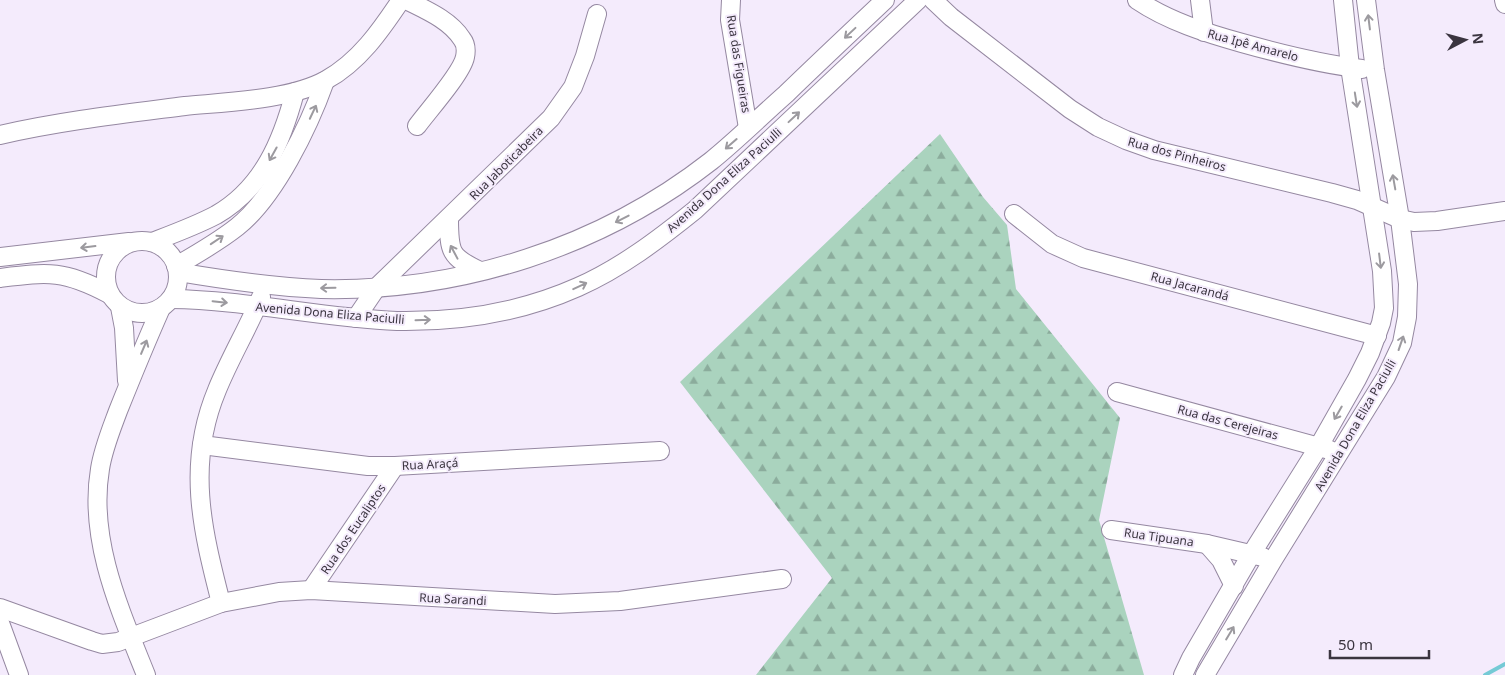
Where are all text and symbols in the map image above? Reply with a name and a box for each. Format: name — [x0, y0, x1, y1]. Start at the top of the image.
street label: Rua das Figueiras — [723, 14, 755, 114]
one-way arrow — [1364, 14, 1374, 30]
north arrow — [1440, 15, 1490, 65]
street label: Rua Ipê Amarelo — [1206, 25, 1300, 65]
one-way arrow — [843, 27, 856, 39]
text: N — [1468, 32, 1488, 45]
one-way arrow — [1351, 92, 1361, 108]
one-way arrow — [309, 105, 318, 120]
one-way arrow — [788, 111, 800, 123]
street label: Rua Jaboticabeira — [465, 122, 547, 204]
street label: Avenida Dona Eliza Paciulli — [663, 124, 785, 236]
street label: Rua dos Pinheiros — [1126, 133, 1228, 175]
one-way arrow — [724, 138, 737, 150]
one-way arrow — [268, 146, 277, 161]
one-way arrow — [1388, 174, 1398, 190]
one-way arrow — [615, 215, 630, 224]
one-way arrow — [210, 235, 224, 245]
one-way arrow — [81, 242, 97, 252]
one-way arrow — [449, 244, 459, 259]
one-way arrow — [1375, 253, 1385, 269]
street label: Rua Jacarandá — [1149, 267, 1231, 305]
one-way arrow — [572, 281, 587, 290]
one-way arrow — [320, 283, 336, 293]
one-way arrow — [211, 297, 227, 307]
street label: Avenida Dona Eliza Paciulli — [255, 298, 405, 328]
one-way arrow — [414, 316, 430, 325]
one-way arrow — [1396, 335, 1406, 351]
one-way arrow — [140, 340, 149, 355]
street label: Avenida Dona Eliza Paciulli — [1310, 356, 1400, 494]
street label: Rua das Cerejeiras — [1176, 400, 1281, 444]
one-way arrow — [1333, 405, 1342, 420]
street label: Rua Araçá — [401, 454, 459, 474]
street label: Rua dos Eucaliptos — [316, 480, 390, 578]
street label: Rua Tipuana — [1123, 524, 1195, 550]
street label: Rua Sarandi — [419, 589, 487, 609]
one-way arrow — [1225, 627, 1235, 641]
scale bar — [1330, 628, 1429, 660]
text: 50 m — [1338, 634, 1373, 654]

